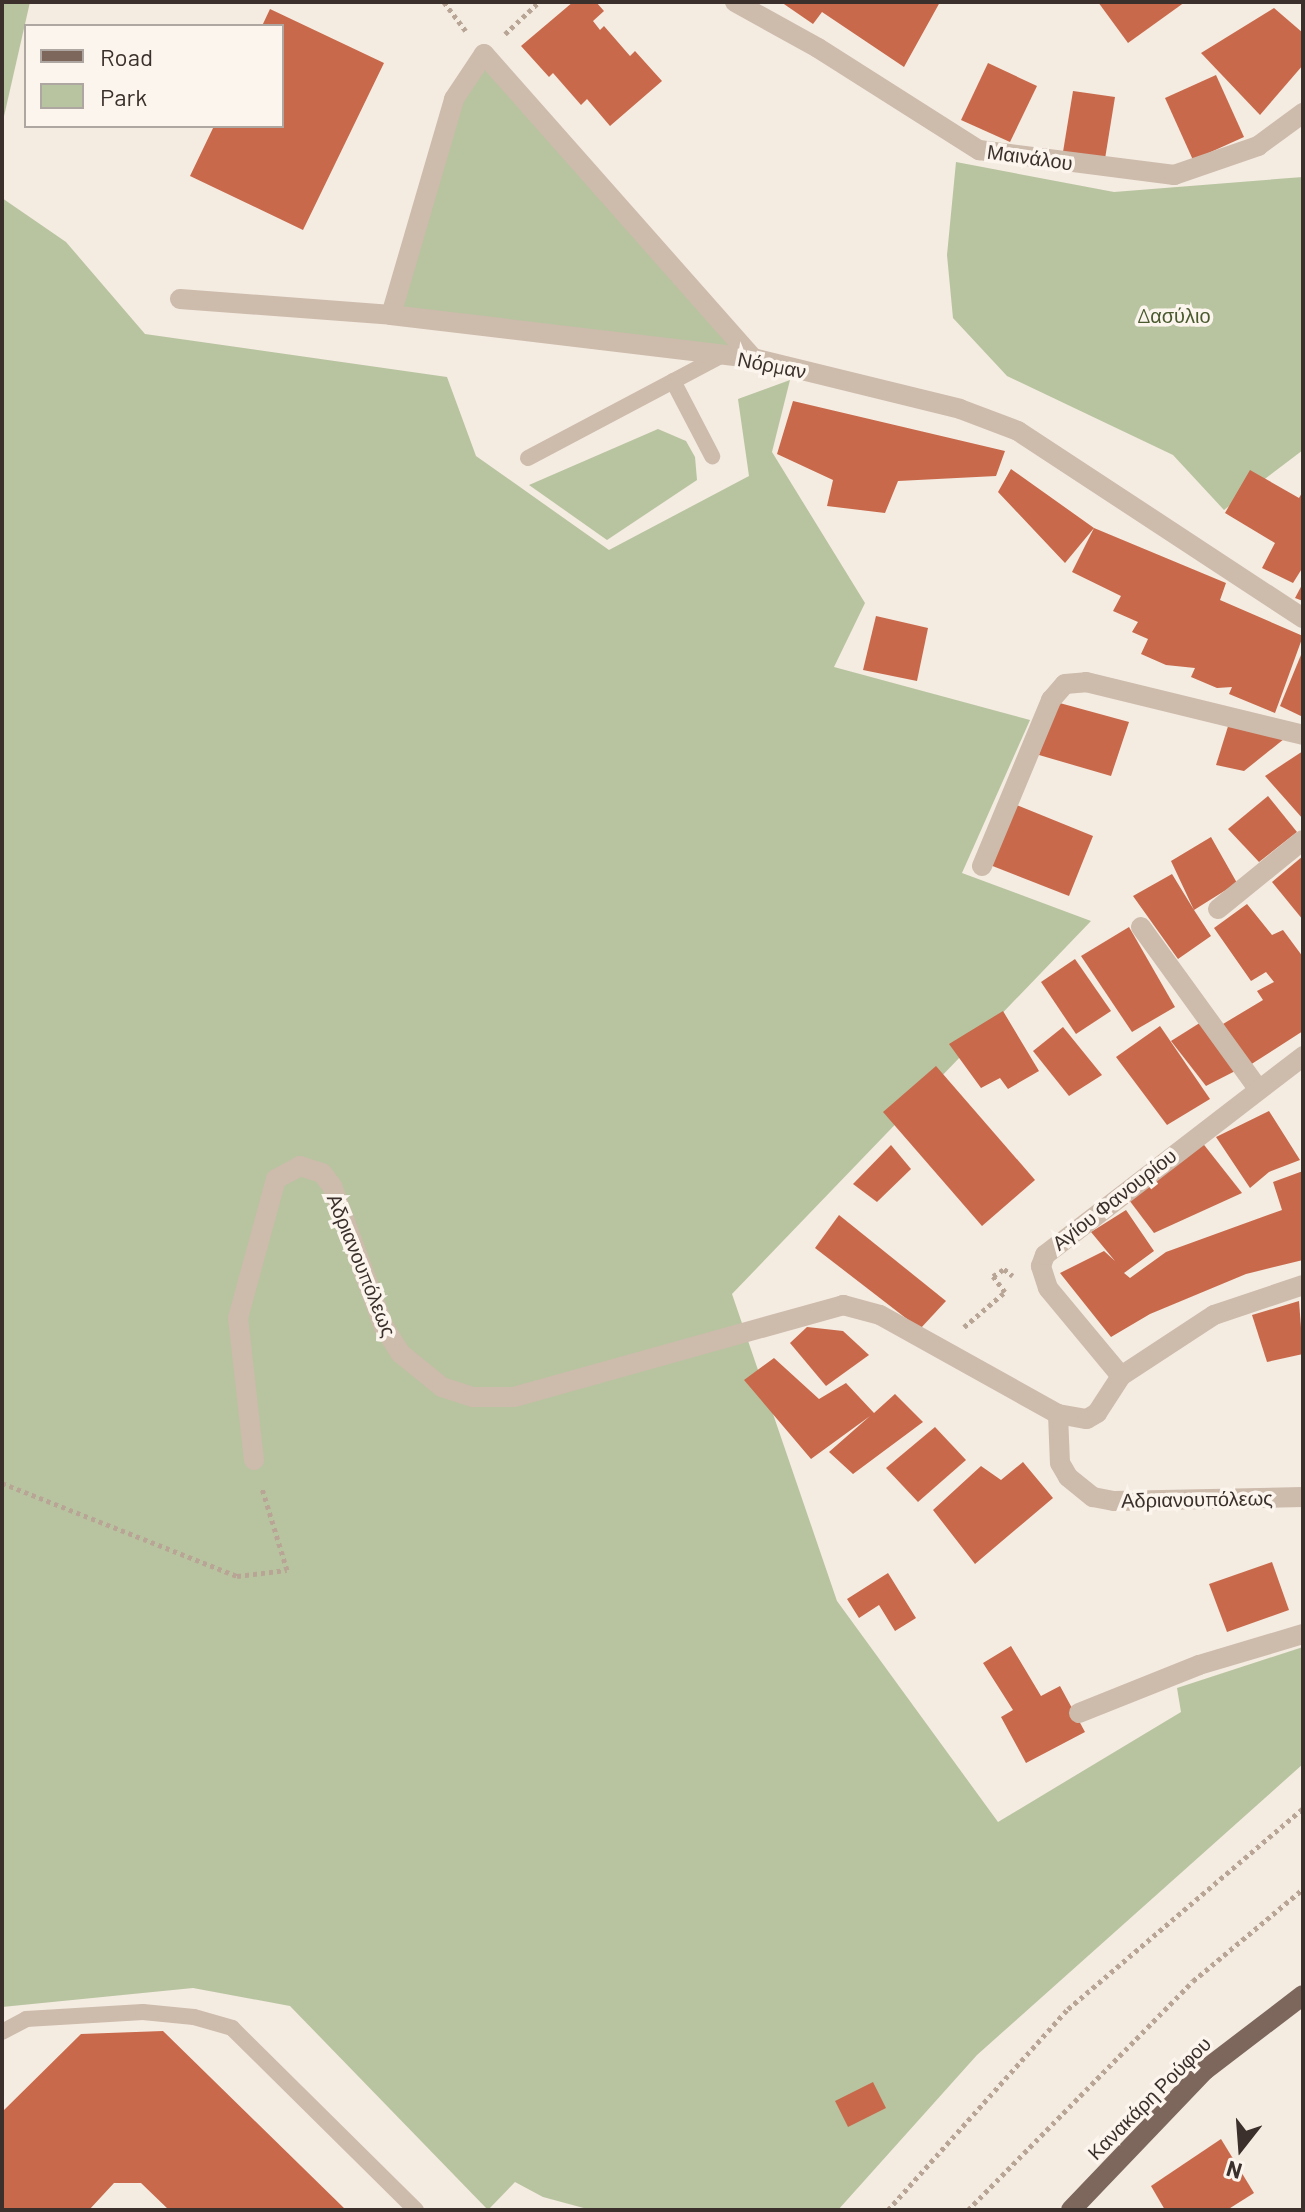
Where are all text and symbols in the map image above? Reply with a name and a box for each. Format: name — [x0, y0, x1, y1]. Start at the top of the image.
legend — [24, 24, 284, 128]
text: Road — [100, 42, 153, 71]
text: Park — [100, 82, 147, 111]
street label: Μαινάλου — [986, 139, 1074, 175]
park label: Δασύλιο — [1137, 303, 1211, 327]
street label: Νόρμαν — [736, 347, 808, 383]
street label: Αγίου Φανουρίου — [1047, 1143, 1181, 1255]
street label: Αδριανουπόλεως — [322, 1190, 402, 1340]
street label: Αδριανουπόλεως — [1121, 1486, 1273, 1512]
street label: Κανακάρη Ρούφου — [1082, 2031, 1216, 2165]
north arrow — [1201, 2108, 1281, 2188]
text: N — [1223, 2156, 1245, 2186]

